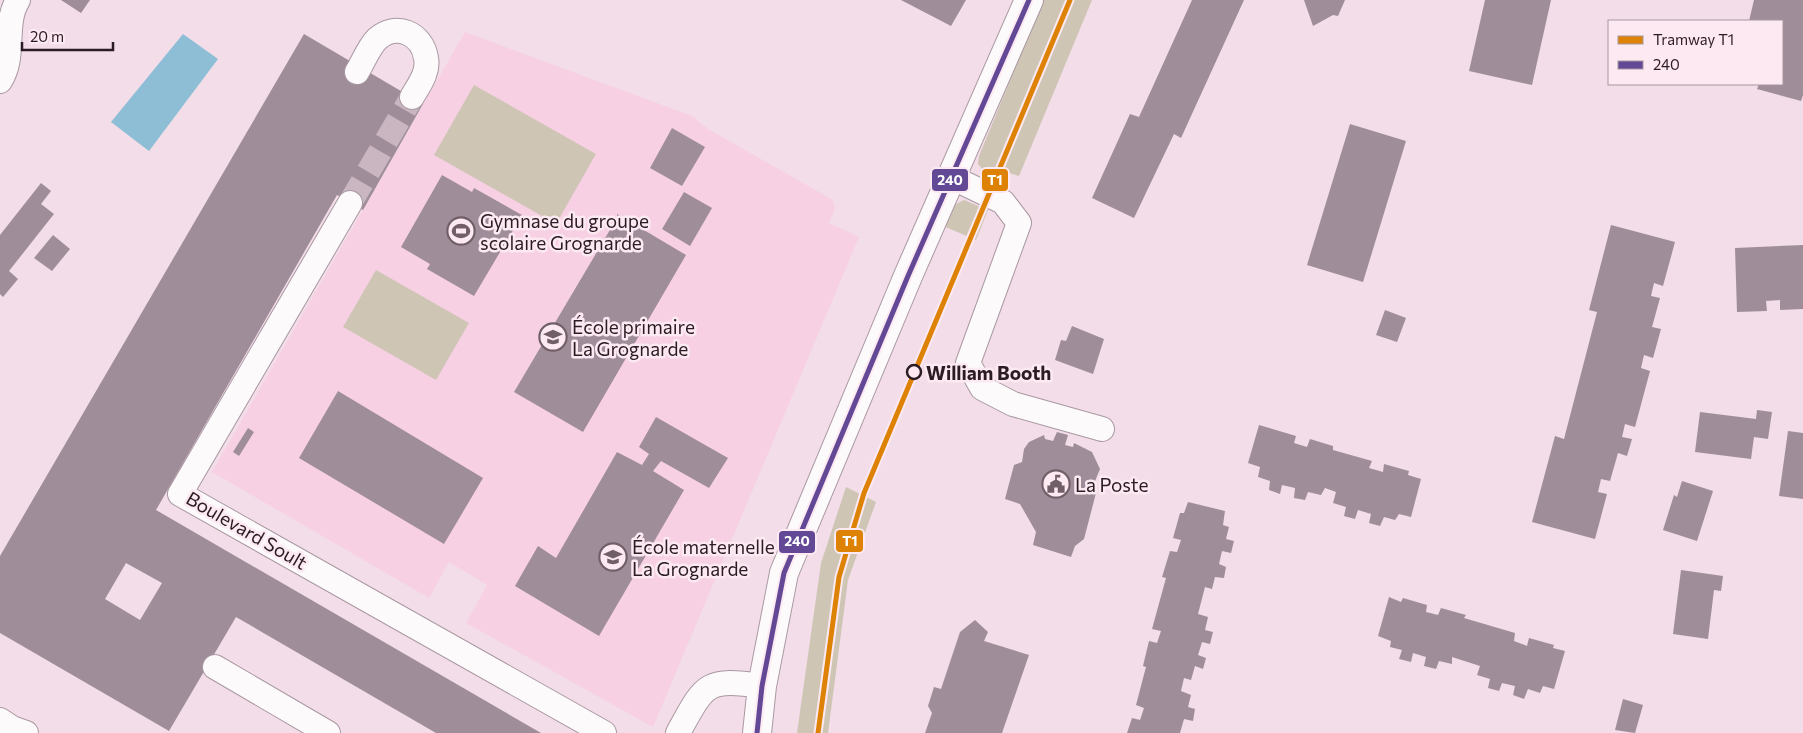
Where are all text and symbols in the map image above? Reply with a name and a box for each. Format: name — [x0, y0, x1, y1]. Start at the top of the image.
scale bar — [22, 20, 114, 52]
legend — [1608, 20, 1783, 85]
text: 20 m — [30, 27, 64, 45]
text: Tramway T1 — [1653, 30, 1734, 48]
text: 240 — [1653, 55, 1680, 73]
line badge: 240 — [931, 168, 969, 192]
line badge: T1 — [981, 168, 1009, 192]
text: 240 — [937, 171, 963, 188]
text: T1 — [987, 171, 1003, 188]
place label: Gymnase du groupe scolaire Grognarde — [480, 209, 649, 254]
sports icon: Gymnase du groupe scolaire Grognarde — [446, 216, 476, 246]
place label: École primaire La Grognarde — [572, 315, 695, 360]
school or university icon: École primaire La Grognarde — [538, 322, 568, 352]
place label: William Booth — [926, 361, 1051, 384]
marker: William Booth — [906, 364, 922, 380]
public building icon: La Poste — [1041, 469, 1071, 499]
place label: La Poste — [1075, 473, 1148, 496]
street label: Boulevard Soult — [182, 486, 312, 574]
line badge: T1 — [835, 529, 864, 553]
line badge: 240 — [778, 530, 816, 554]
text: 240 — [784, 532, 810, 549]
text: T1 — [842, 532, 858, 549]
place label: École maternelle La Grognarde — [632, 535, 775, 580]
school or university icon: École maternelle La Grognarde — [598, 542, 628, 572]

